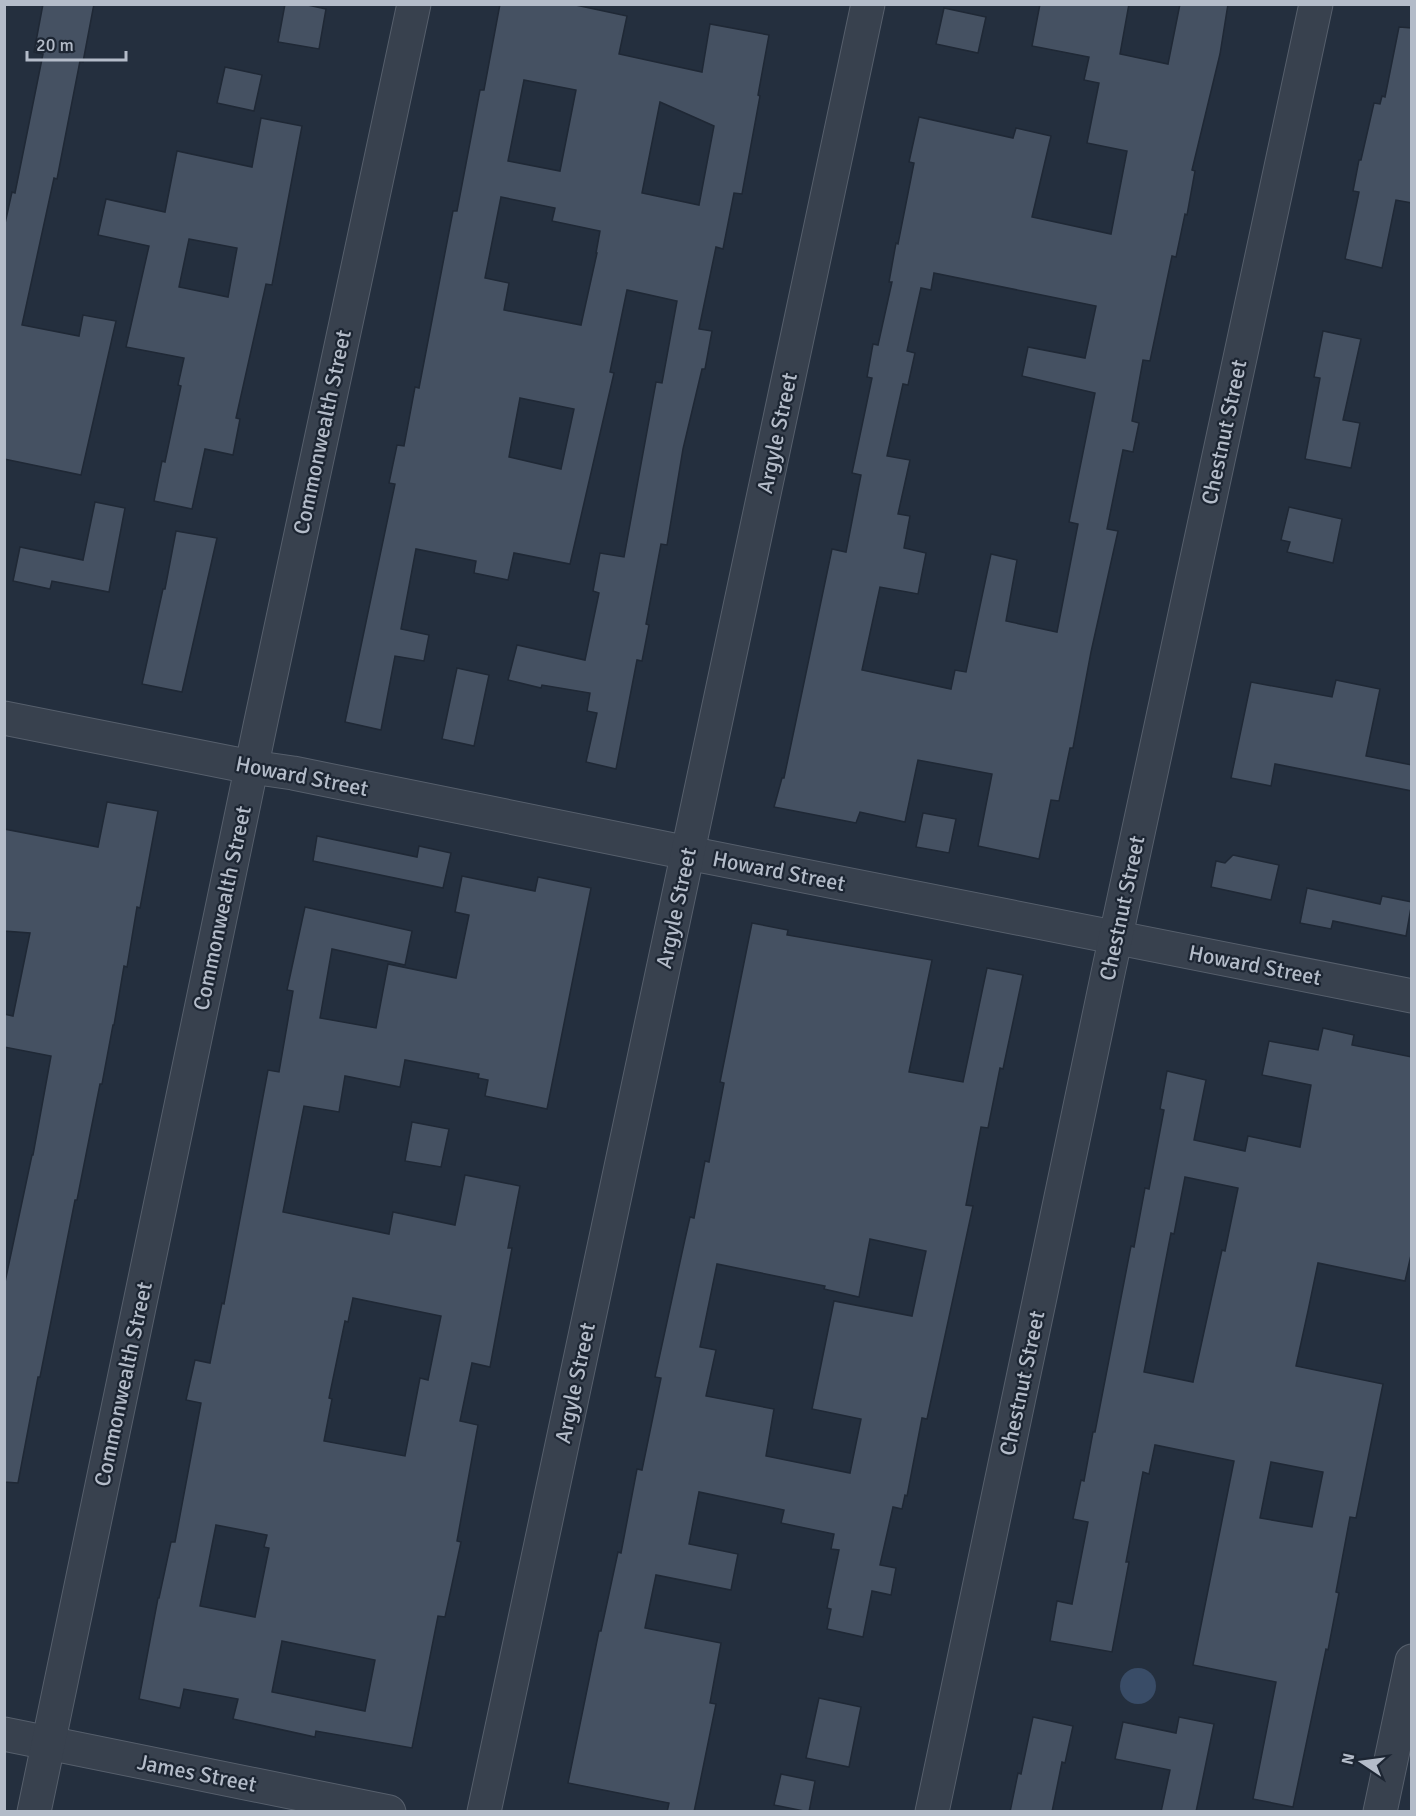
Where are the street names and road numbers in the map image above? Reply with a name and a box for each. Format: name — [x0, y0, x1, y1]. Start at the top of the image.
street label: Commonwealth Street — [287, 327, 357, 537]
street label: Chestnut Street — [1195, 357, 1253, 507]
street label: Argyle Street — [751, 370, 803, 496]
street label: Howard Street — [233, 750, 371, 802]
street label: Commonwealth Street — [187, 803, 257, 1013]
street label: Chestnut Street — [1093, 833, 1151, 983]
street label: Argyle Street — [650, 845, 702, 971]
street label: Howard Street — [710, 845, 848, 897]
street label: Howard Street — [1186, 939, 1324, 991]
street label: Commonwealth Street — [88, 1279, 158, 1489]
street label: Chestnut Street — [993, 1308, 1051, 1458]
street label: Argyle Street — [549, 1320, 601, 1446]
street label: James Street — [135, 1748, 259, 1798]

